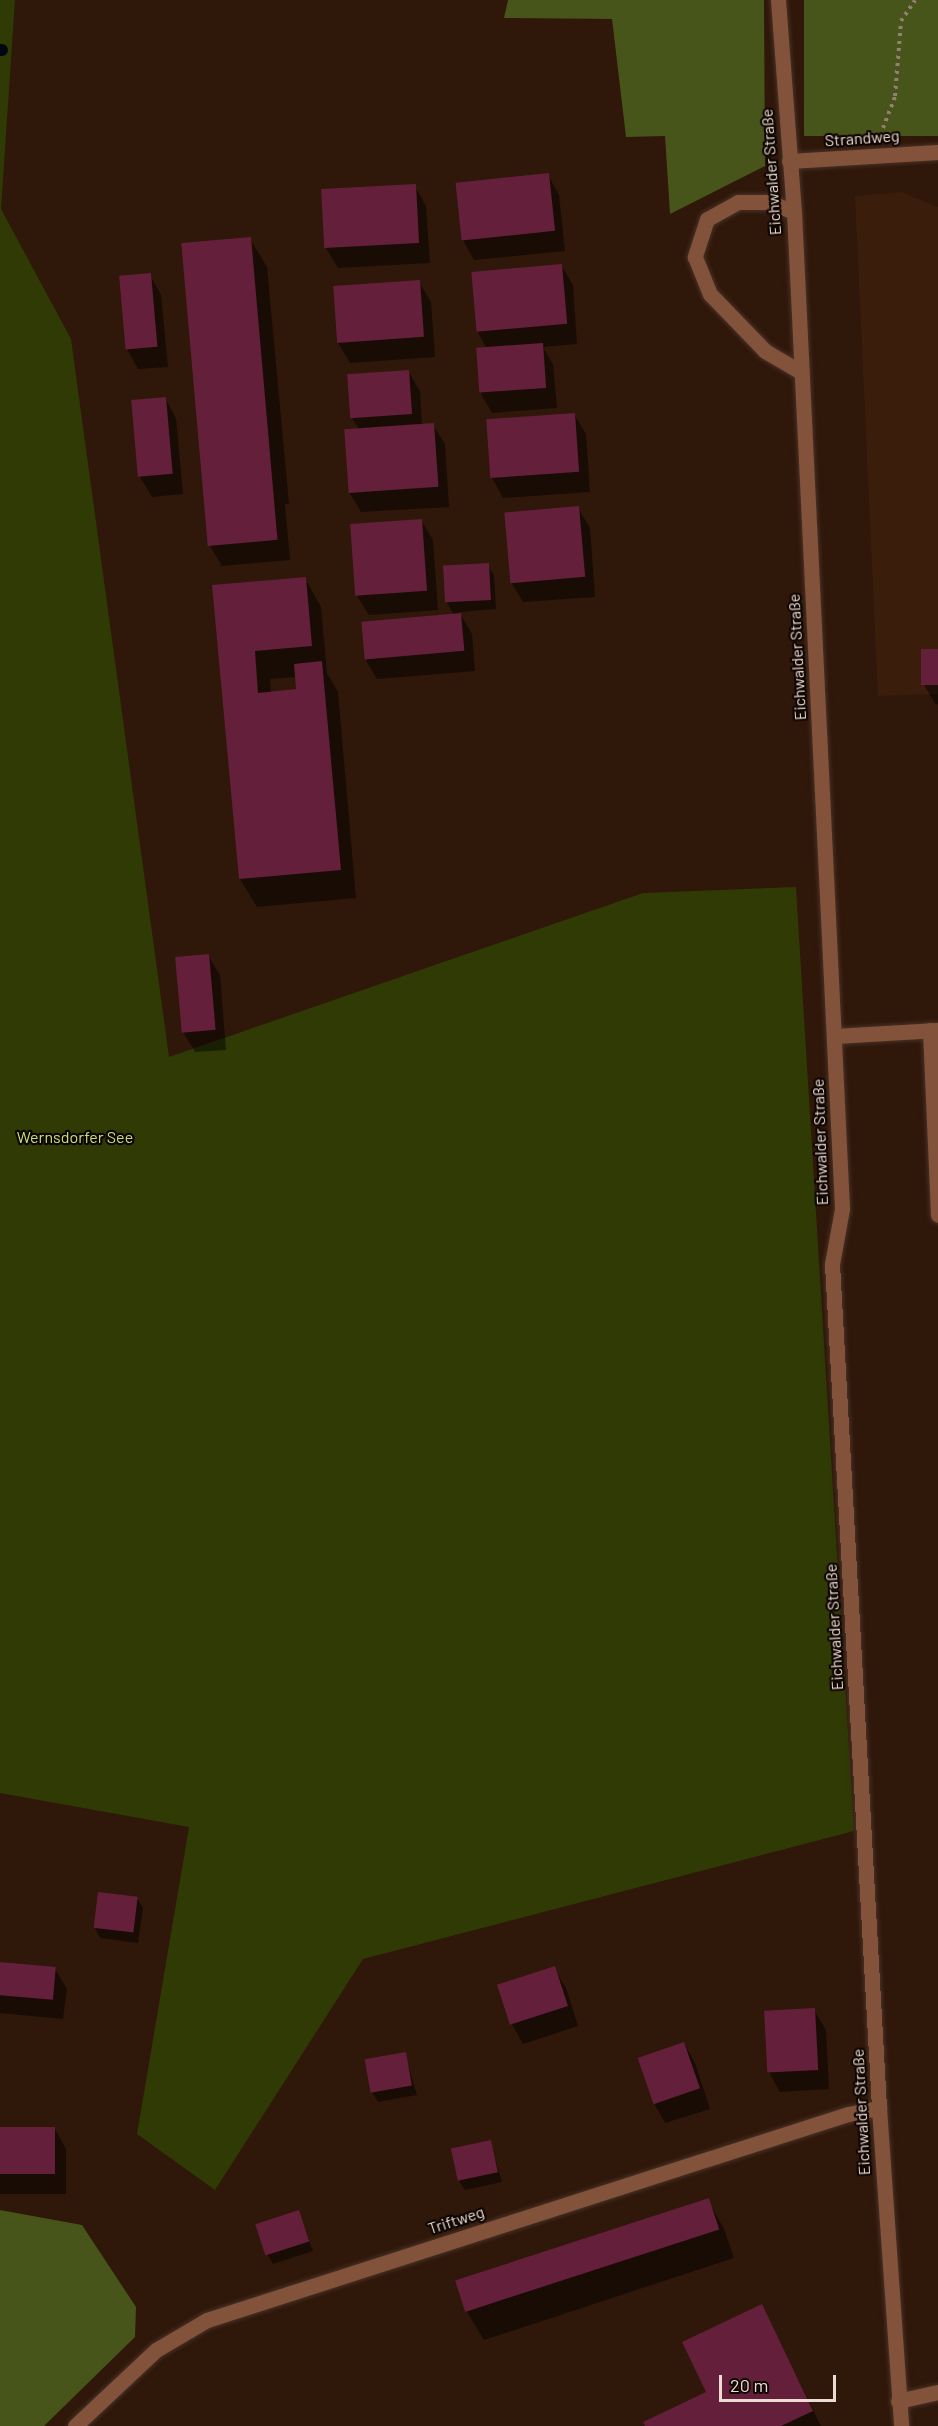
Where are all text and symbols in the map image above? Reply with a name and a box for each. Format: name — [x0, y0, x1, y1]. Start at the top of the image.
street label: Eichwalder Straße — [757, 108, 785, 236]
street label: Strandweg — [824, 126, 900, 150]
street label: Eichwalder Straße — [784, 593, 810, 721]
street label: Eichwalder Straße — [808, 1078, 832, 1206]
park label: Wernsdorfer See — [17, 1127, 133, 1147]
street label: Eichwalder Straße — [821, 1563, 847, 1691]
street label: Eichwalder Straße — [848, 2048, 874, 2176]
street label: Triftweg — [425, 2202, 487, 2238]
scale bar — [722, 2363, 839, 2401]
text: 20 m — [730, 2374, 768, 2396]

